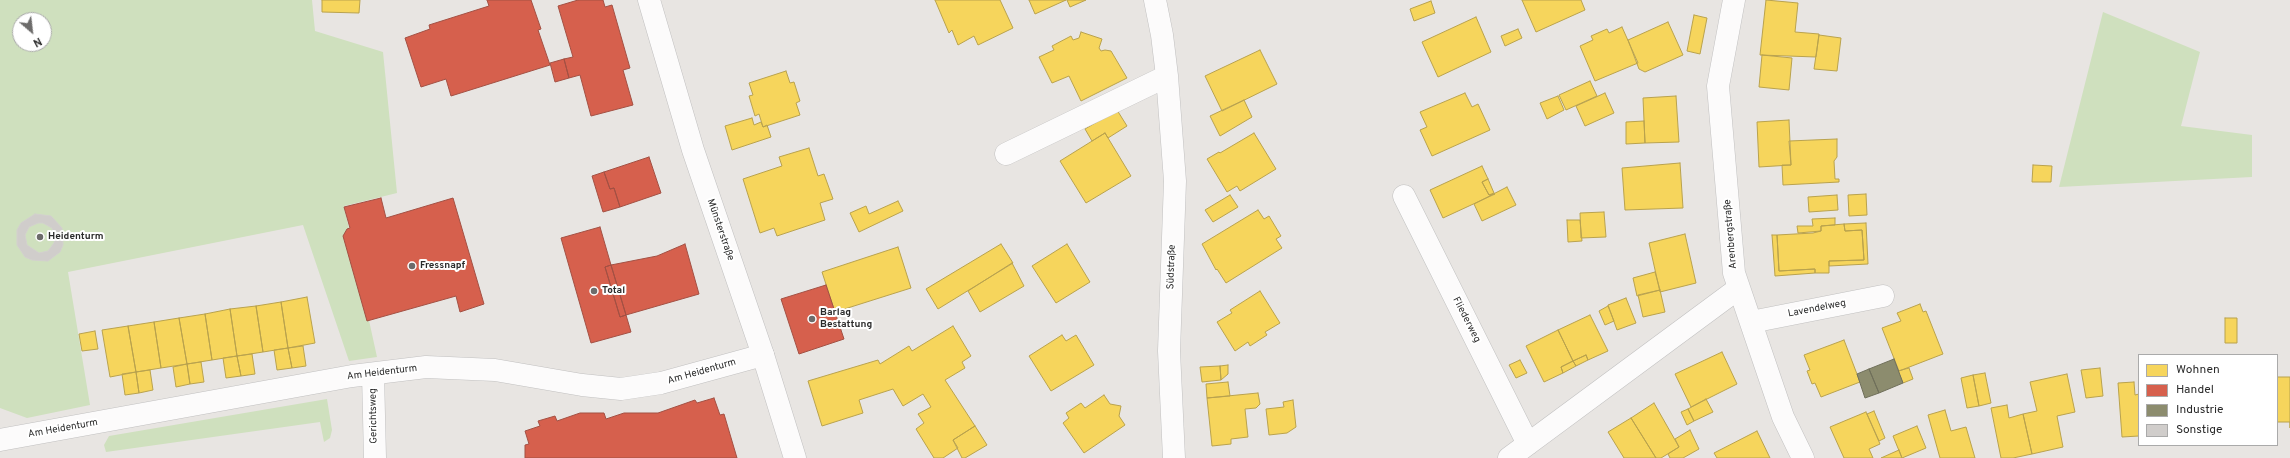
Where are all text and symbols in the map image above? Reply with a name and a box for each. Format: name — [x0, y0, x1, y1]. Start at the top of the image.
north arrow — [12, 12, 52, 52]
text: N — [30, 34, 44, 50]
street label: Münsterstraße — [704, 197, 736, 263]
street label: Arenbergstraße — [1722, 199, 1740, 269]
place label: Heidenturm — [48, 231, 104, 243]
marker: Heidenturm — [35, 232, 45, 242]
street label: Südstraße — [1165, 244, 1179, 290]
place label: Fressnapf — [420, 260, 465, 272]
marker: Fressnapf — [407, 261, 417, 271]
place label: Total — [602, 285, 625, 297]
marker: Total — [589, 286, 599, 296]
street label: Fliederweg — [1449, 295, 1483, 345]
street label: Lavendelweg — [1787, 297, 1847, 321]
place label: Barlag Bestattung — [820, 307, 872, 330]
marker: Barlag Bestattung — [807, 314, 817, 324]
legend — [2138, 354, 2278, 446]
street label: Am Heidenturm — [666, 356, 738, 388]
text: Wohnen — [2176, 362, 2220, 378]
street label: Am Heidenturm — [346, 363, 418, 383]
text: Handel — [2176, 382, 2214, 398]
street label: Gerichtsweg — [368, 388, 380, 444]
text: Industrie — [2176, 402, 2224, 418]
street label: Am Heidenturm — [27, 417, 99, 441]
text: Sonstige — [2176, 422, 2222, 438]

